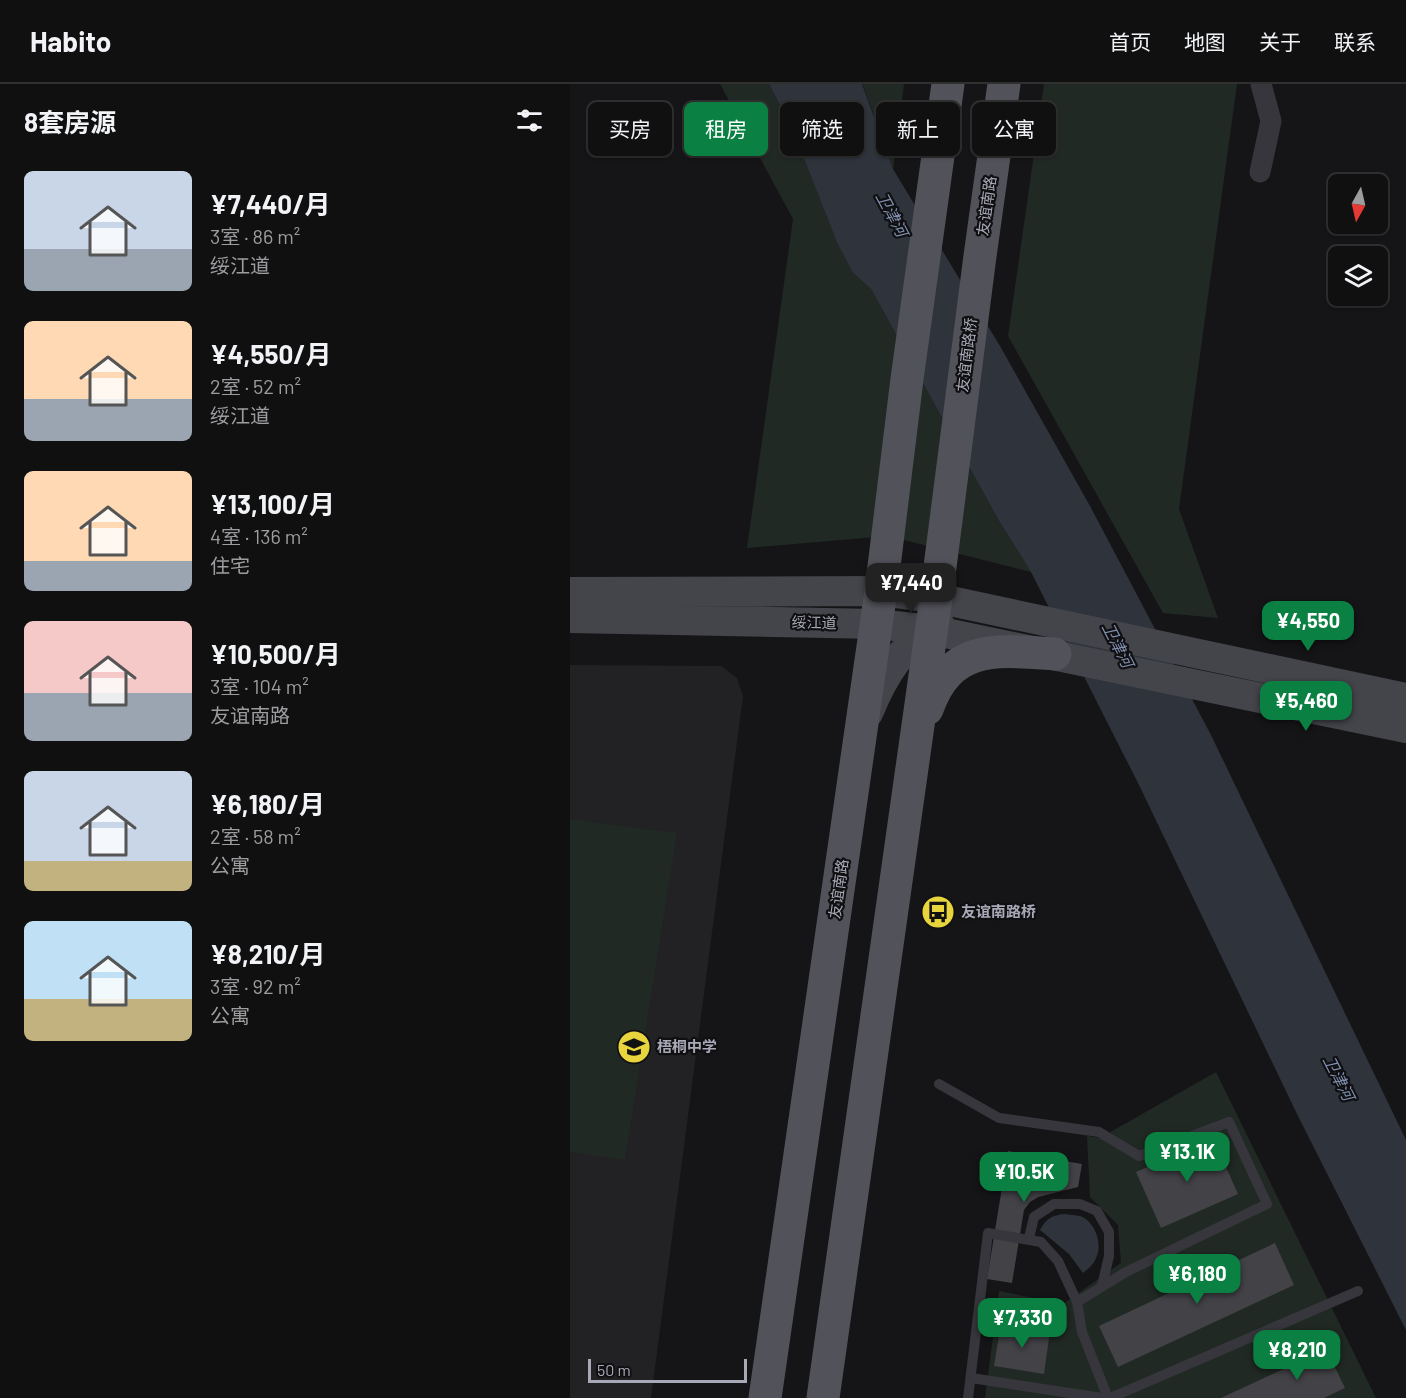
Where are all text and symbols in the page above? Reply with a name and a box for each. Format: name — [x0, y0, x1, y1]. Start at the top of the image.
text: Habito — [30, 24, 111, 58]
text: 首页 — [1109, 29, 1151, 54]
text: 地图 — [1184, 29, 1226, 54]
text: 关于 — [1259, 29, 1301, 54]
text: 联系 — [1334, 29, 1376, 54]
chip: 买房 — [588, 102, 672, 156]
chip: 租房 — [684, 102, 768, 156]
chip: 筛选 — [780, 102, 864, 156]
chip: 新上 — [876, 102, 960, 156]
chip: 公寓 — [972, 102, 1056, 156]
icon: filters — [513, 104, 546, 137]
text: 8套房源 — [24, 106, 116, 137]
north arrow — [1328, 174, 1388, 234]
map controls — [1328, 174, 1388, 306]
street label: 友谊南路 — [973, 175, 999, 237]
text: ¥7,440/月 — [210, 188, 330, 219]
water label: 卫津河 — [873, 188, 914, 242]
icon: home — [72, 195, 144, 267]
text: 3室 · 86 m² — [210, 224, 300, 248]
button: layers — [1328, 246, 1388, 306]
text: 绥江道 — [210, 253, 270, 277]
street label: 友谊南路桥 — [953, 317, 980, 393]
text: ¥4,550/月 — [210, 338, 332, 369]
icon: home — [72, 345, 144, 417]
text: 2室 · 52 m² — [210, 374, 301, 398]
text: 绥江道 — [210, 403, 270, 427]
text: ¥13,100/月 — [210, 488, 335, 519]
icon: home — [72, 495, 144, 567]
text: 4室 · 136 m² — [210, 524, 308, 548]
text: 住宅 — [210, 553, 250, 577]
pin: ¥7,440 — [862, 563, 960, 614]
text: ¥7,440 — [879, 570, 943, 594]
pin: ¥4,550 — [1259, 601, 1357, 652]
text: ¥4,550 — [1276, 608, 1340, 632]
street label: 绥江道 — [791, 613, 837, 631]
water label: 卫津河 — [1099, 619, 1139, 673]
text: ¥10,500/月 — [210, 638, 341, 669]
icon: home — [72, 645, 144, 717]
text: 3室 · 104 m² — [210, 674, 309, 698]
pin: ¥5,460 — [1257, 681, 1355, 732]
text: ¥5,460 — [1274, 688, 1338, 712]
text: 友谊南路 — [210, 703, 290, 727]
text: ¥6,180/月 — [210, 788, 325, 819]
icon: home — [72, 795, 144, 867]
text: 2室 · 58 m² — [210, 824, 301, 848]
text: 公寓 — [210, 853, 250, 877]
street label: 友谊南路 — [825, 858, 851, 920]
bus stop icon: 友谊南路桥 — [920, 894, 956, 930]
place label: 友谊南路桥 — [961, 902, 1036, 920]
text: ¥8,210/月 — [210, 938, 326, 969]
icon: home — [72, 945, 144, 1017]
text: 3室 · 92 m² — [210, 974, 301, 998]
text: 公寓 — [210, 1003, 250, 1027]
school or university icon: 梧桐中学 — [616, 1029, 652, 1065]
place label: 梧桐中学 — [657, 1037, 717, 1055]
water label: 卫津河 — [1320, 1052, 1360, 1106]
pin: ¥13.1K — [1138, 1132, 1236, 1183]
text: ¥13.1K — [1159, 1139, 1215, 1163]
pin: ¥10.5K — [975, 1152, 1073, 1203]
text: ¥10.5K — [994, 1159, 1054, 1183]
pin: ¥6,180 — [1148, 1254, 1246, 1305]
text: ¥6,180 — [1167, 1261, 1227, 1285]
pin: ¥7,330 — [973, 1298, 1071, 1349]
text: ¥7,330 — [992, 1305, 1052, 1329]
pin: ¥8,210 — [1248, 1330, 1346, 1381]
text: ¥8,210 — [1267, 1337, 1327, 1361]
scale bar — [588, 1356, 747, 1384]
text: 50 m — [597, 1360, 631, 1379]

